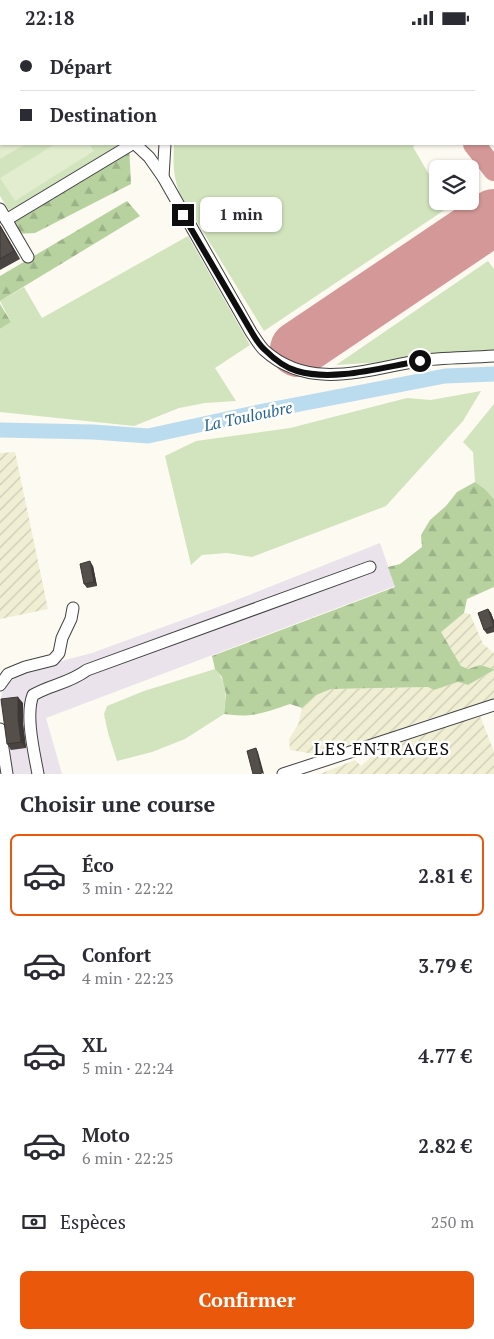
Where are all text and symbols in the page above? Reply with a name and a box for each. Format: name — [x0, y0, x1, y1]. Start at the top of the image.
text: 22:18 — [25, 5, 74, 30]
text: Départ — [50, 54, 112, 79]
text: Destination — [50, 102, 157, 127]
map controls — [429, 160, 479, 210]
button: layers — [429, 160, 479, 210]
callout: 1 min — [200, 197, 283, 233]
text: 1 min — [219, 203, 263, 225]
route end — [172, 204, 194, 226]
route start — [409, 350, 431, 372]
water label: La Touloubre — [201, 396, 294, 436]
district label: LES ENTRAGES — [314, 736, 450, 760]
text: Choisir une course — [20, 789, 215, 818]
text: Éco — [82, 852, 114, 877]
icon: car — [22, 853, 67, 898]
text: 2.81 € — [418, 863, 472, 888]
text: 3 min · 22:22 — [82, 877, 174, 899]
text: Confort — [82, 942, 151, 967]
icon: car — [22, 943, 67, 988]
text: 3.79 € — [418, 953, 472, 978]
text: 4 min · 22:23 — [82, 967, 174, 989]
text: XL — [82, 1032, 107, 1057]
icon: car — [22, 1033, 67, 1078]
text: 4.77 € — [418, 1043, 472, 1068]
text: 5 min · 22:24 — [82, 1057, 174, 1079]
text: Moto — [82, 1122, 130, 1147]
icon: car — [22, 1123, 67, 1168]
text: 2.82 € — [418, 1133, 472, 1158]
text: 6 min · 22:25 — [82, 1147, 174, 1169]
icon: cash — [20, 1208, 48, 1236]
text: Espèces — [60, 1209, 126, 1234]
text: 250 m — [431, 1211, 474, 1233]
button: Confirmer — [20, 1271, 474, 1329]

